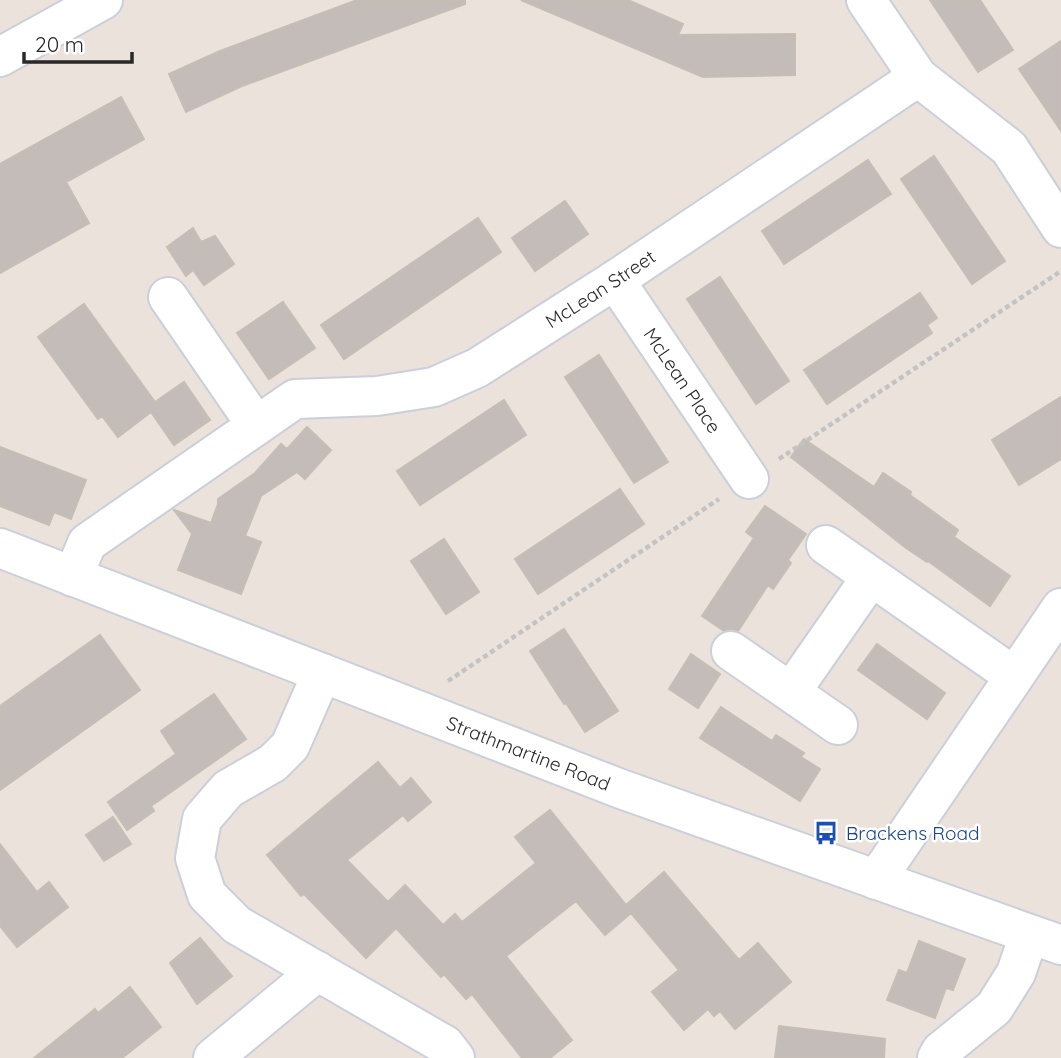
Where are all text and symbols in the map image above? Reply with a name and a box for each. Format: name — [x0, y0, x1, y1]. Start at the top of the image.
scale bar — [24, 21, 133, 65]
text: 20 m — [35, 31, 84, 57]
street label: McLean Street — [541, 244, 660, 333]
street label: McLean Place — [639, 323, 727, 438]
street label: Strathmartine Road — [443, 711, 614, 796]
bus stop icon: Brackens Road — [812, 819, 840, 847]
place label: Brackens Road — [846, 821, 980, 845]

